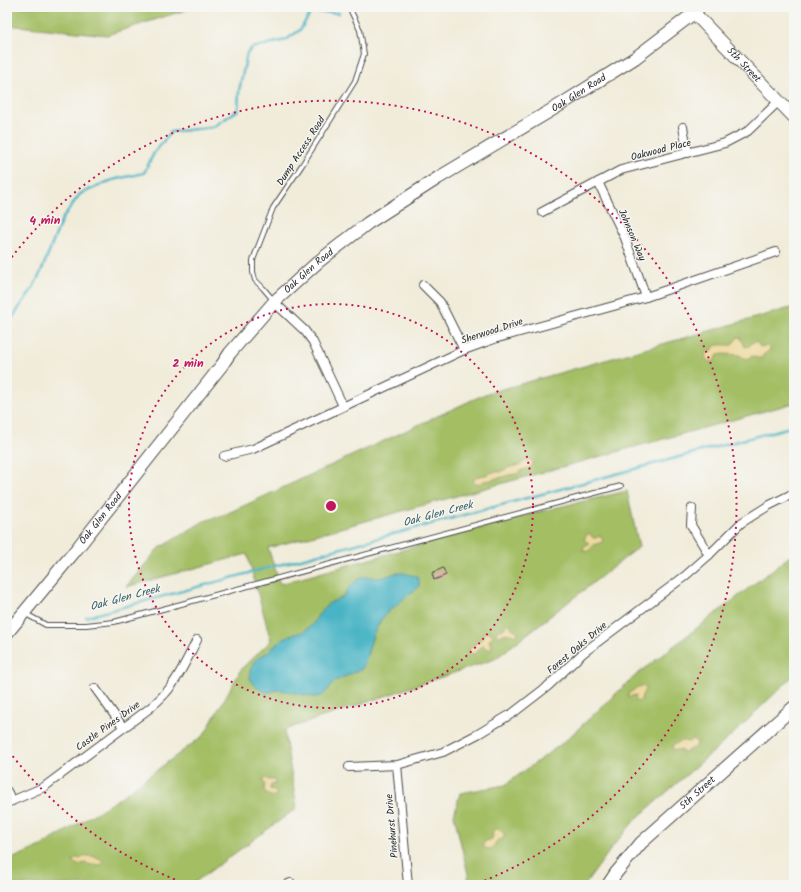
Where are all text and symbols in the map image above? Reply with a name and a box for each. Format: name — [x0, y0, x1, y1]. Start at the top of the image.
street label: 5th Street — [723, 43, 765, 86]
street label: Oak Glen Road — [548, 69, 610, 116]
street label: Dump Access Road — [272, 112, 330, 189]
street label: Oakwood Place — [629, 135, 693, 165]
street label: Johnson Way — [614, 206, 650, 264]
text: 4 min — [30, 211, 61, 230]
street label: Oak Glen Road — [280, 244, 338, 297]
street label: Sherwood Drive — [459, 313, 525, 349]
text: 2 min — [172, 354, 204, 373]
street label: Oak Glen Road — [75, 488, 127, 548]
water label: Oak Glen Creek — [401, 496, 477, 532]
centre of rings — [324, 499, 338, 513]
water label: Oak Glen Creek — [88, 580, 164, 616]
street label: Forest Oaks Drive — [543, 618, 611, 678]
street label: Castle Pines Drive — [72, 697, 144, 755]
street label: 5th Street — [676, 772, 719, 813]
street label: Pinehurst Drive — [381, 793, 403, 859]

